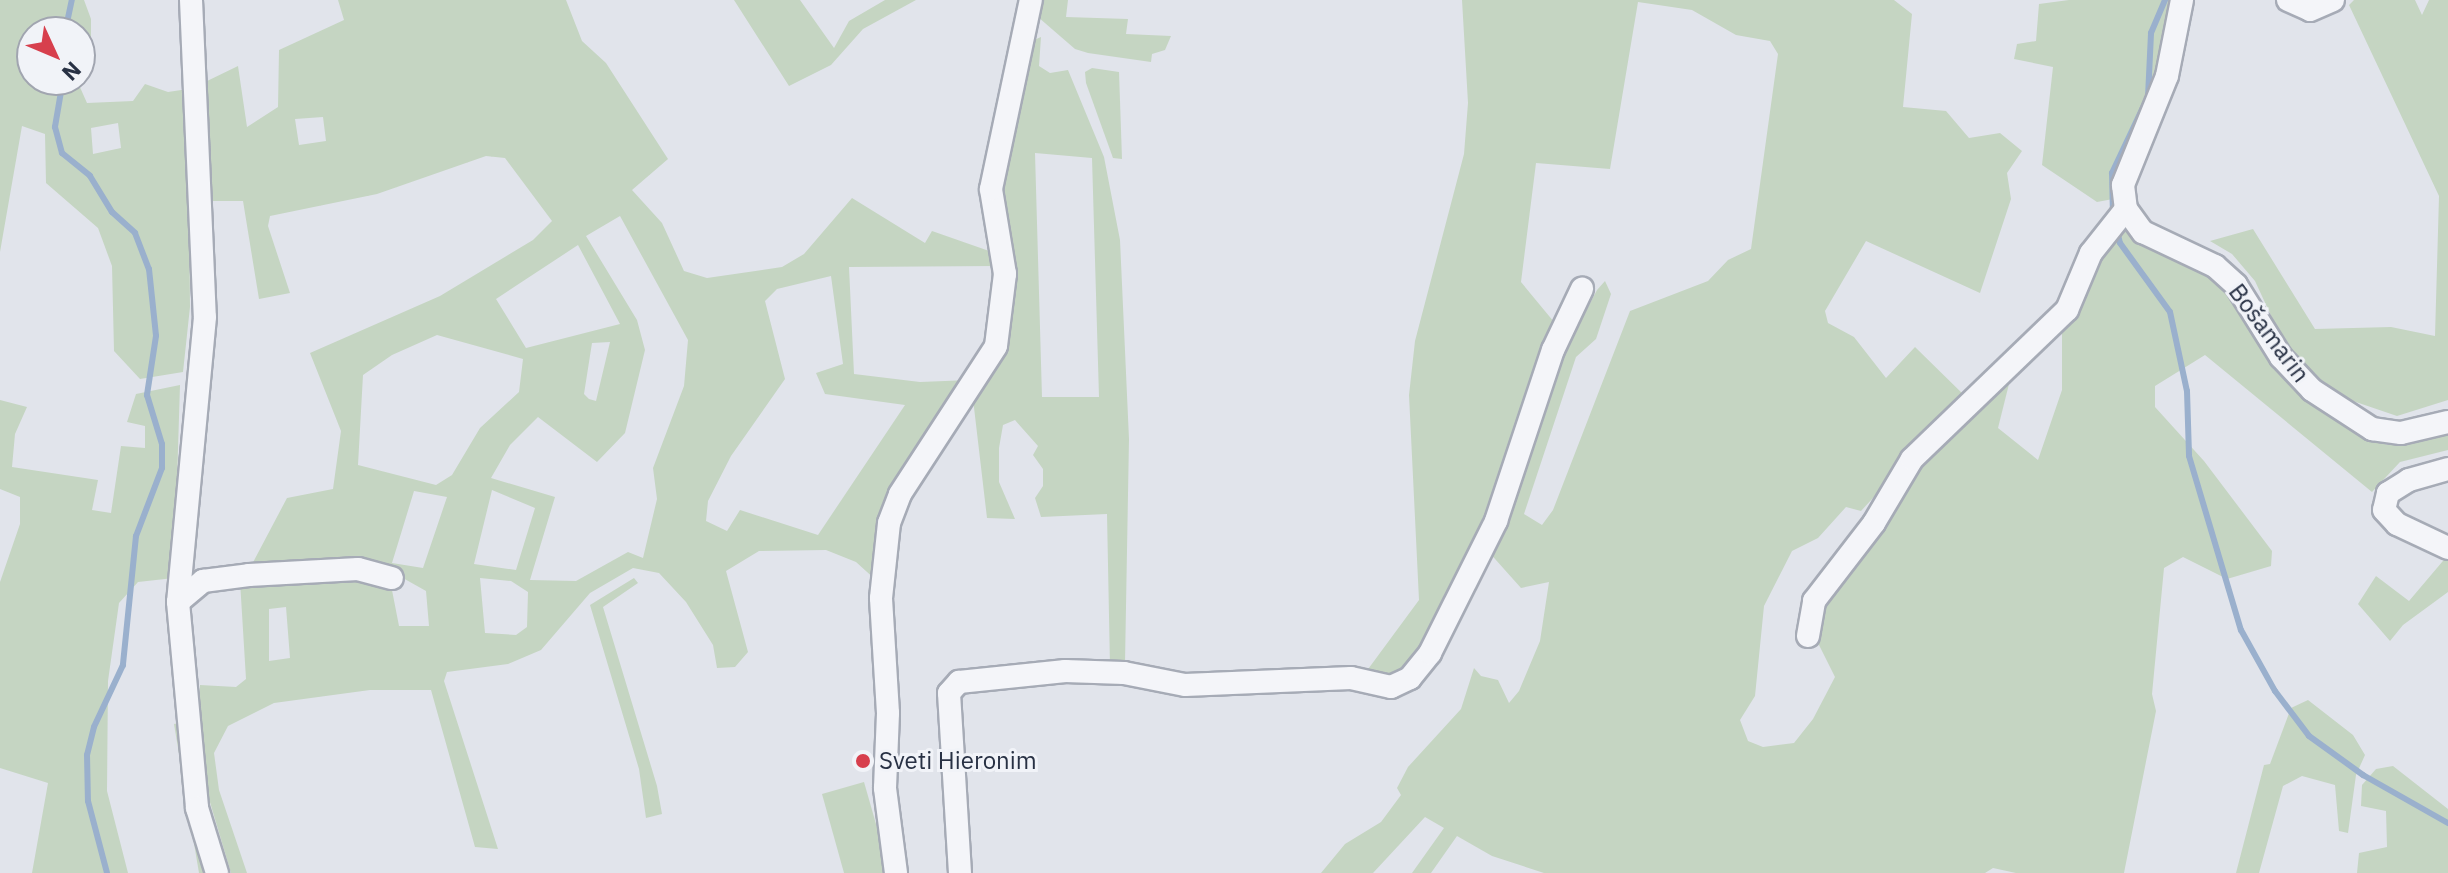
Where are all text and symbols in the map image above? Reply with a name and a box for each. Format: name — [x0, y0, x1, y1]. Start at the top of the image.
north arrow — [16, 16, 96, 96]
text: N — [56, 56, 88, 87]
street label: Bošamarin — [2223, 278, 2315, 388]
place label: Sveti Hieronim — [879, 747, 1037, 775]
marker: Sveti Hieronim — [854, 752, 872, 770]

